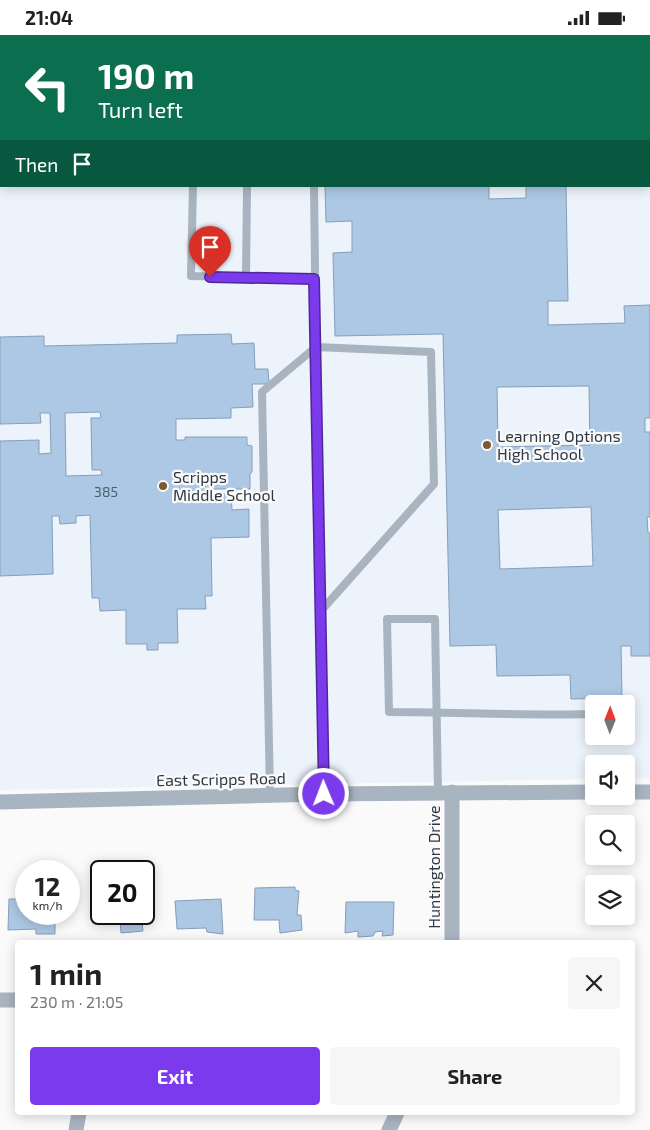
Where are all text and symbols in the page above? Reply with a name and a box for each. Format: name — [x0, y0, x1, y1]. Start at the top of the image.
text: 21:04 — [25, 6, 73, 29]
text: 190 m — [98, 54, 194, 96]
icon: left — [15, 55, 80, 120]
text: Turn left — [98, 96, 183, 122]
icon: arrive — [68, 150, 96, 178]
text: Then — [15, 153, 58, 176]
pin — [189, 226, 231, 277]
icon: arrive — [196, 233, 224, 261]
place label: Learning Options High School — [497, 426, 621, 463]
marker: Learning Options High School — [481, 439, 493, 451]
place label: Scripps Middle School — [173, 467, 276, 504]
marker: Scripps Middle School — [157, 480, 169, 492]
house number: 385 — [94, 483, 118, 500]
north arrow — [585, 695, 635, 745]
map controls — [585, 695, 635, 925]
button: sound — [585, 755, 635, 805]
position arrow — [297, 767, 349, 819]
street label: East Scripps Road — [156, 768, 286, 789]
street label: Huntington Drive — [424, 805, 443, 929]
button: search — [585, 815, 635, 865]
speed limit sign: 20 — [90, 860, 155, 925]
text: 12 — [35, 871, 60, 901]
button: layers — [585, 875, 635, 925]
text: km/h — [33, 898, 62, 912]
text: 1 min — [30, 955, 102, 991]
button: close — [568, 957, 620, 1009]
text: 230 m · 21:05 — [30, 992, 123, 1011]
button: Exit — [30, 1047, 320, 1105]
button: Share — [330, 1047, 620, 1105]

